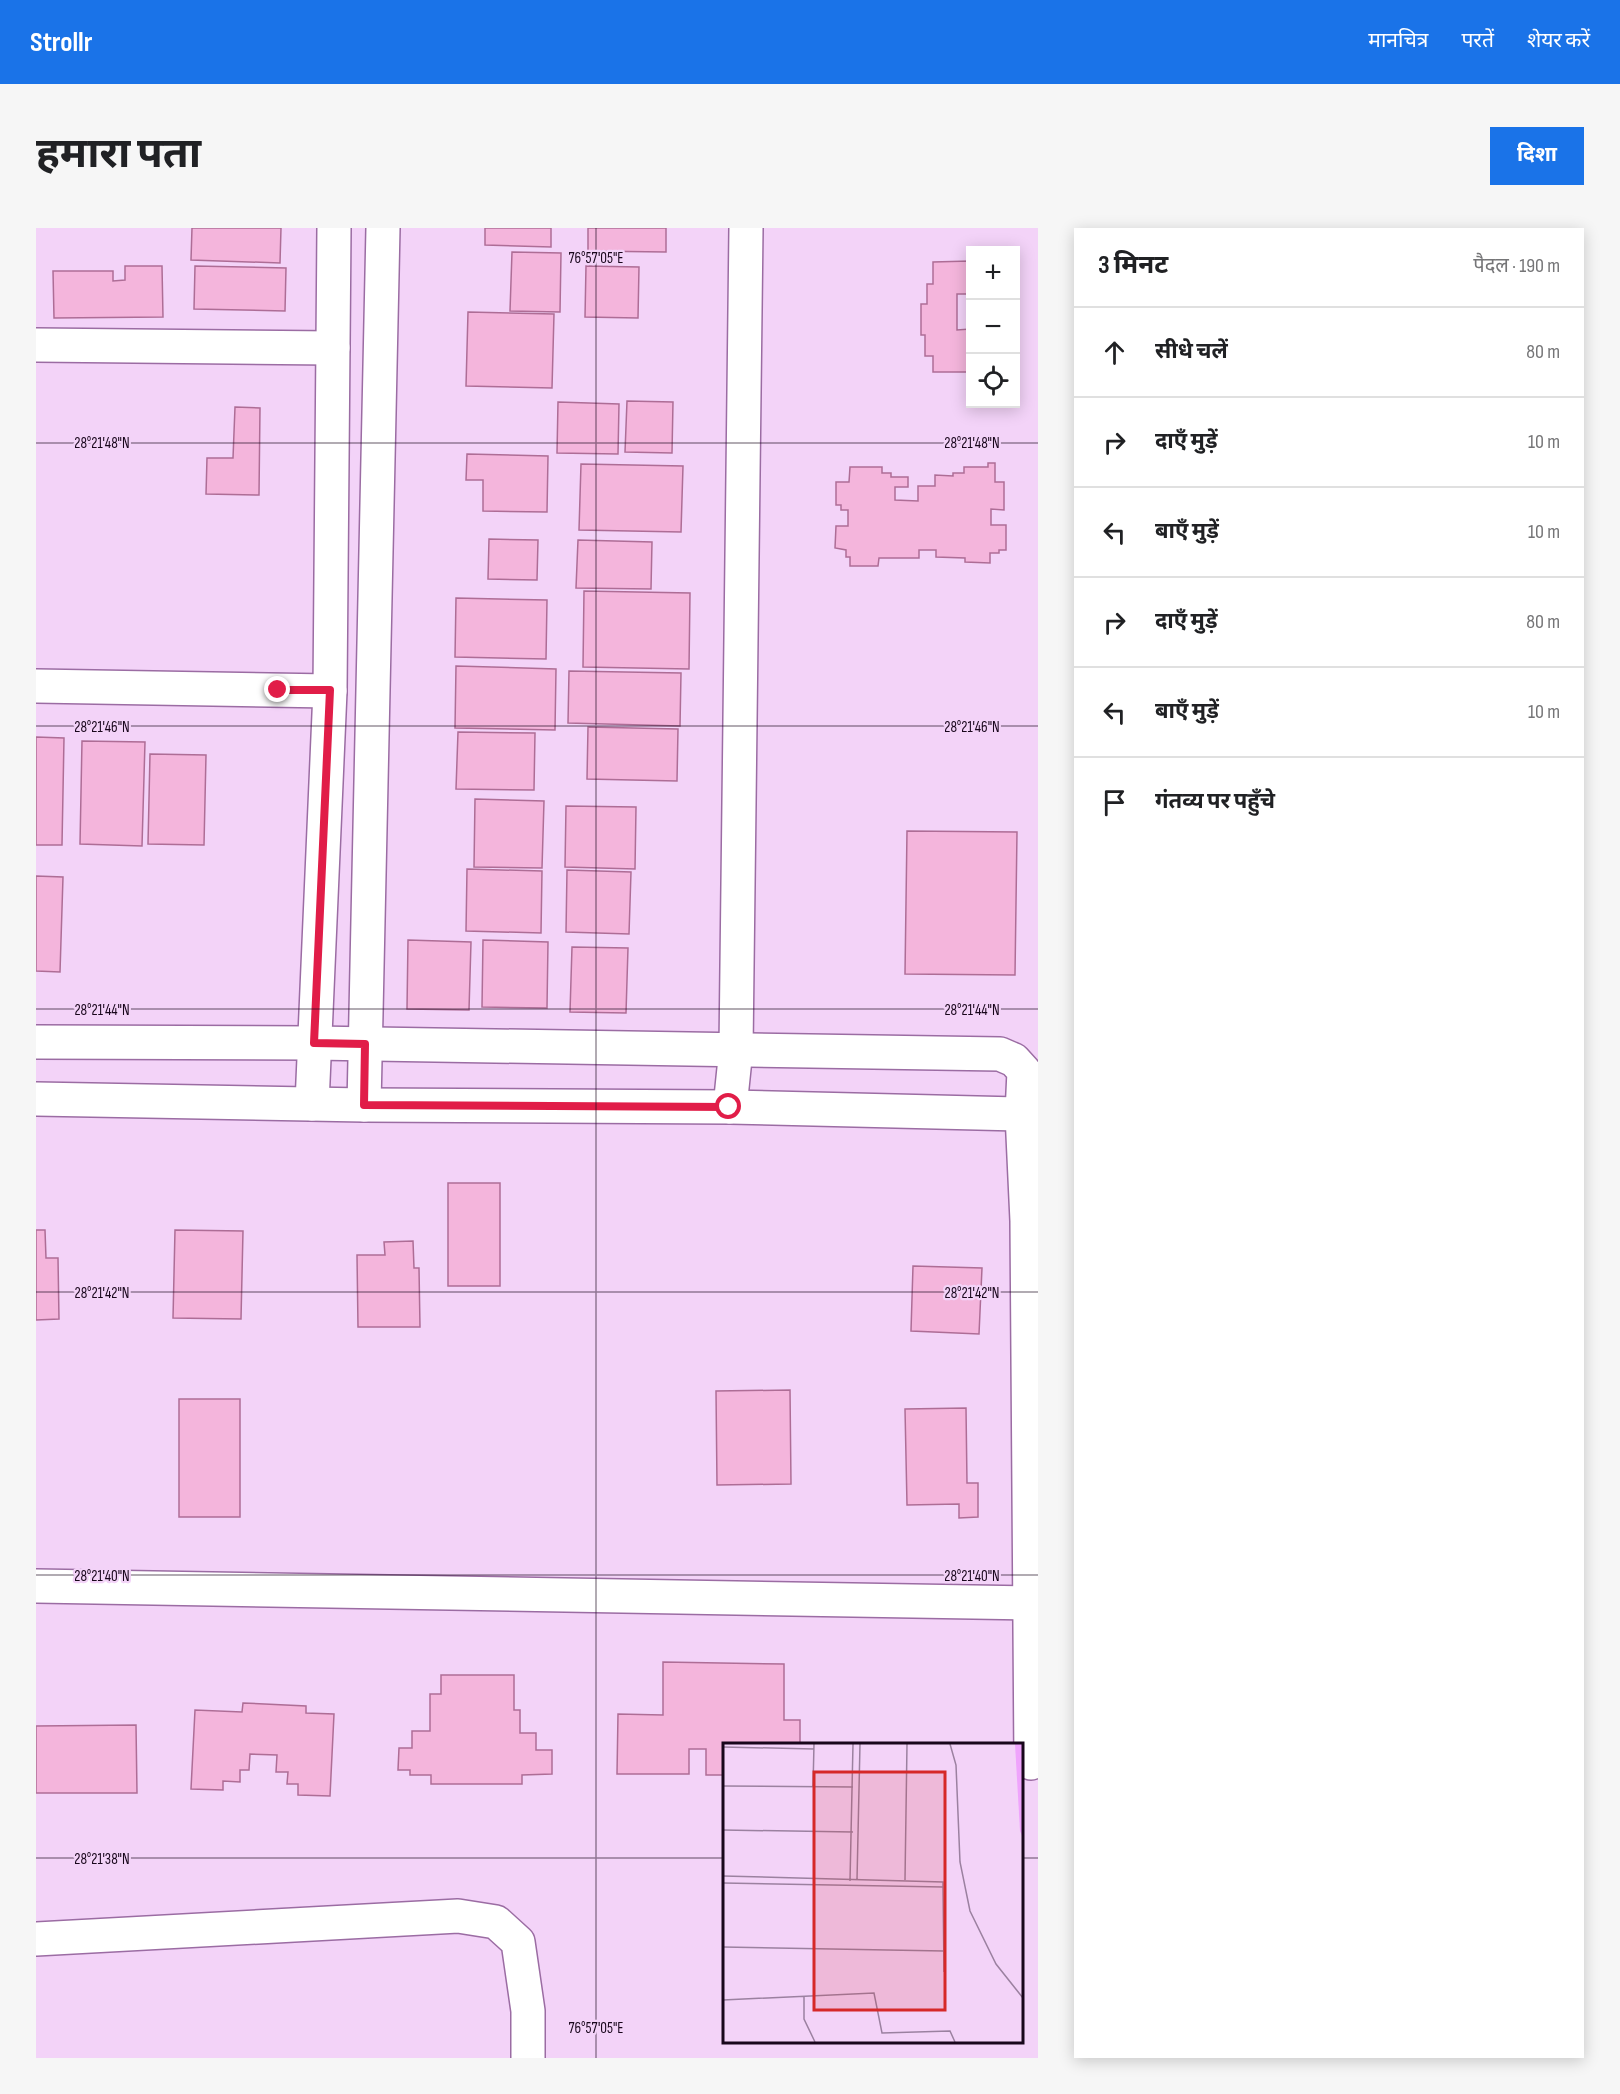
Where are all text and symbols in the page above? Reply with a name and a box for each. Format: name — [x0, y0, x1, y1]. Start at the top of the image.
text: Strollr — [30, 26, 92, 59]
text: मानचित्र — [1368, 28, 1428, 53]
text: परतें — [1461, 28, 1494, 53]
text: शेयर करें — [1527, 28, 1590, 53]
button: दिशा — [1490, 127, 1584, 185]
text: हमारा पता — [36, 129, 201, 180]
map controls — [966, 246, 1020, 408]
button: + — [966, 246, 1020, 300]
text: 76°57'05"E — [568, 249, 624, 268]
text: 3 मिनट — [1098, 250, 1168, 281]
text: पैदल · 190 m — [1473, 254, 1560, 278]
button: − — [966, 300, 1020, 354]
icon: ahead — [1098, 336, 1131, 369]
text: सीधे चलें — [1155, 338, 1228, 365]
text: 80 m — [1526, 340, 1560, 364]
button: locate — [966, 354, 1020, 408]
icon: right — [1098, 426, 1131, 459]
text: दाएँ मुड़ें — [1155, 428, 1218, 455]
text: 10 m — [1528, 430, 1560, 454]
text: 28°21'48"N — [74, 434, 130, 453]
text: 28°21'48"N — [944, 434, 1000, 453]
icon: left — [1098, 516, 1131, 549]
text: बाएँ मुड़ें — [1155, 518, 1219, 545]
text: 10 m — [1528, 520, 1560, 544]
icon: right — [1098, 606, 1131, 639]
text: दाएँ मुड़ें — [1155, 608, 1218, 635]
text: 80 m — [1526, 610, 1560, 634]
route end — [264, 676, 290, 702]
icon: left — [1098, 696, 1131, 729]
text: बाएँ मुड़ें — [1155, 698, 1219, 725]
text: 10 m — [1528, 700, 1560, 724]
text: 28°21'46"N — [74, 718, 130, 737]
text: 28°21'46"N — [944, 718, 1000, 737]
icon: arrive — [1098, 786, 1131, 819]
text: गंतव्य पर पहुँचे — [1155, 788, 1275, 815]
text: 28°21'44"N — [74, 1001, 130, 1020]
text: 28°21'44"N — [944, 1001, 1000, 1020]
route start — [715, 1093, 741, 1119]
text: 28°21'42"N — [74, 1284, 130, 1303]
text: 28°21'42"N — [944, 1284, 1000, 1303]
text: 28°21'40"N — [74, 1567, 130, 1586]
text: 28°21'40"N — [944, 1567, 1000, 1586]
inset map — [723, 1743, 1023, 2043]
text: 28°21'38"N — [74, 1850, 130, 1869]
text: 76°57'05"E — [568, 2019, 624, 2038]

